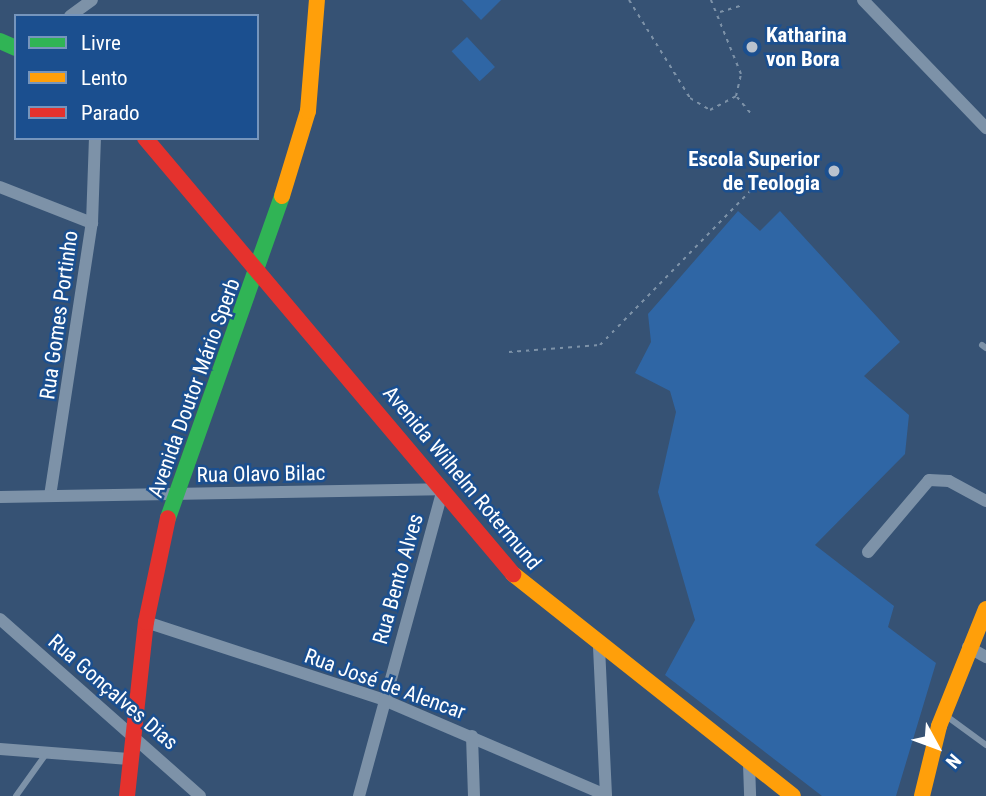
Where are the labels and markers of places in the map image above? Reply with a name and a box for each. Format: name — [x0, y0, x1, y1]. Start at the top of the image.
place label: Katharina von Bora — [766, 22, 847, 72]
marker: Katharina von Bora — [744, 39, 760, 55]
place label: Escola Superior de Teologia — [688, 146, 820, 196]
marker: Escola Superior de Teologia — [826, 163, 842, 179]

